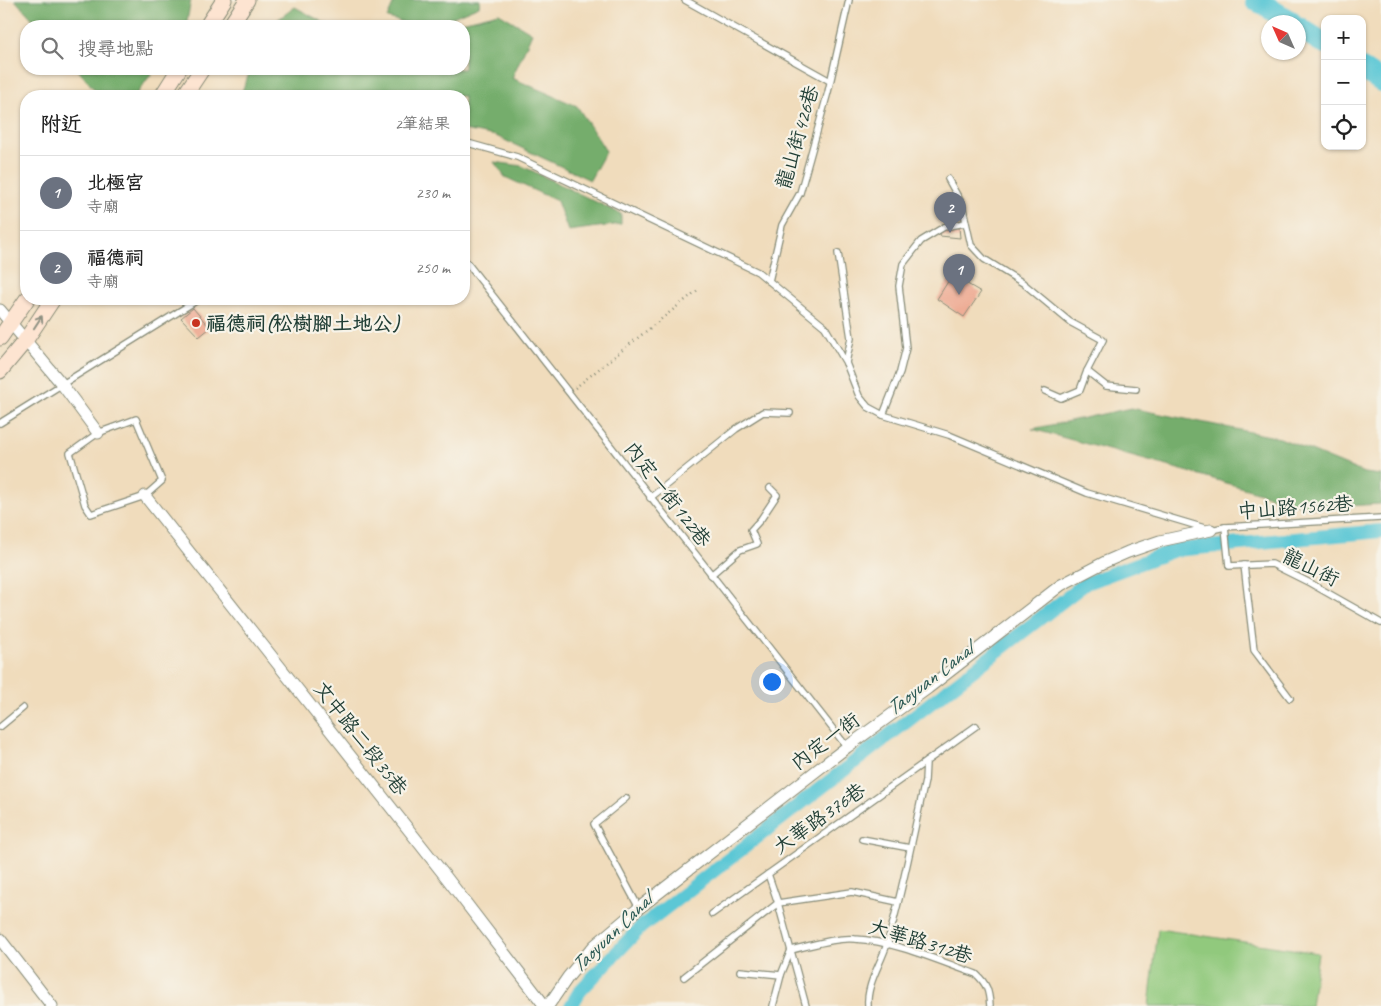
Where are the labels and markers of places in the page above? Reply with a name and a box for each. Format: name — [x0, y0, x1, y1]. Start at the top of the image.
pin: 2 — [934, 192, 966, 233]
pin: 1 — [943, 254, 975, 295]
place label: 福德祠(松樹腳土地公) — [206, 311, 401, 336]
marker: 福德祠(松樹腳土地公) — [190, 317, 202, 329]

